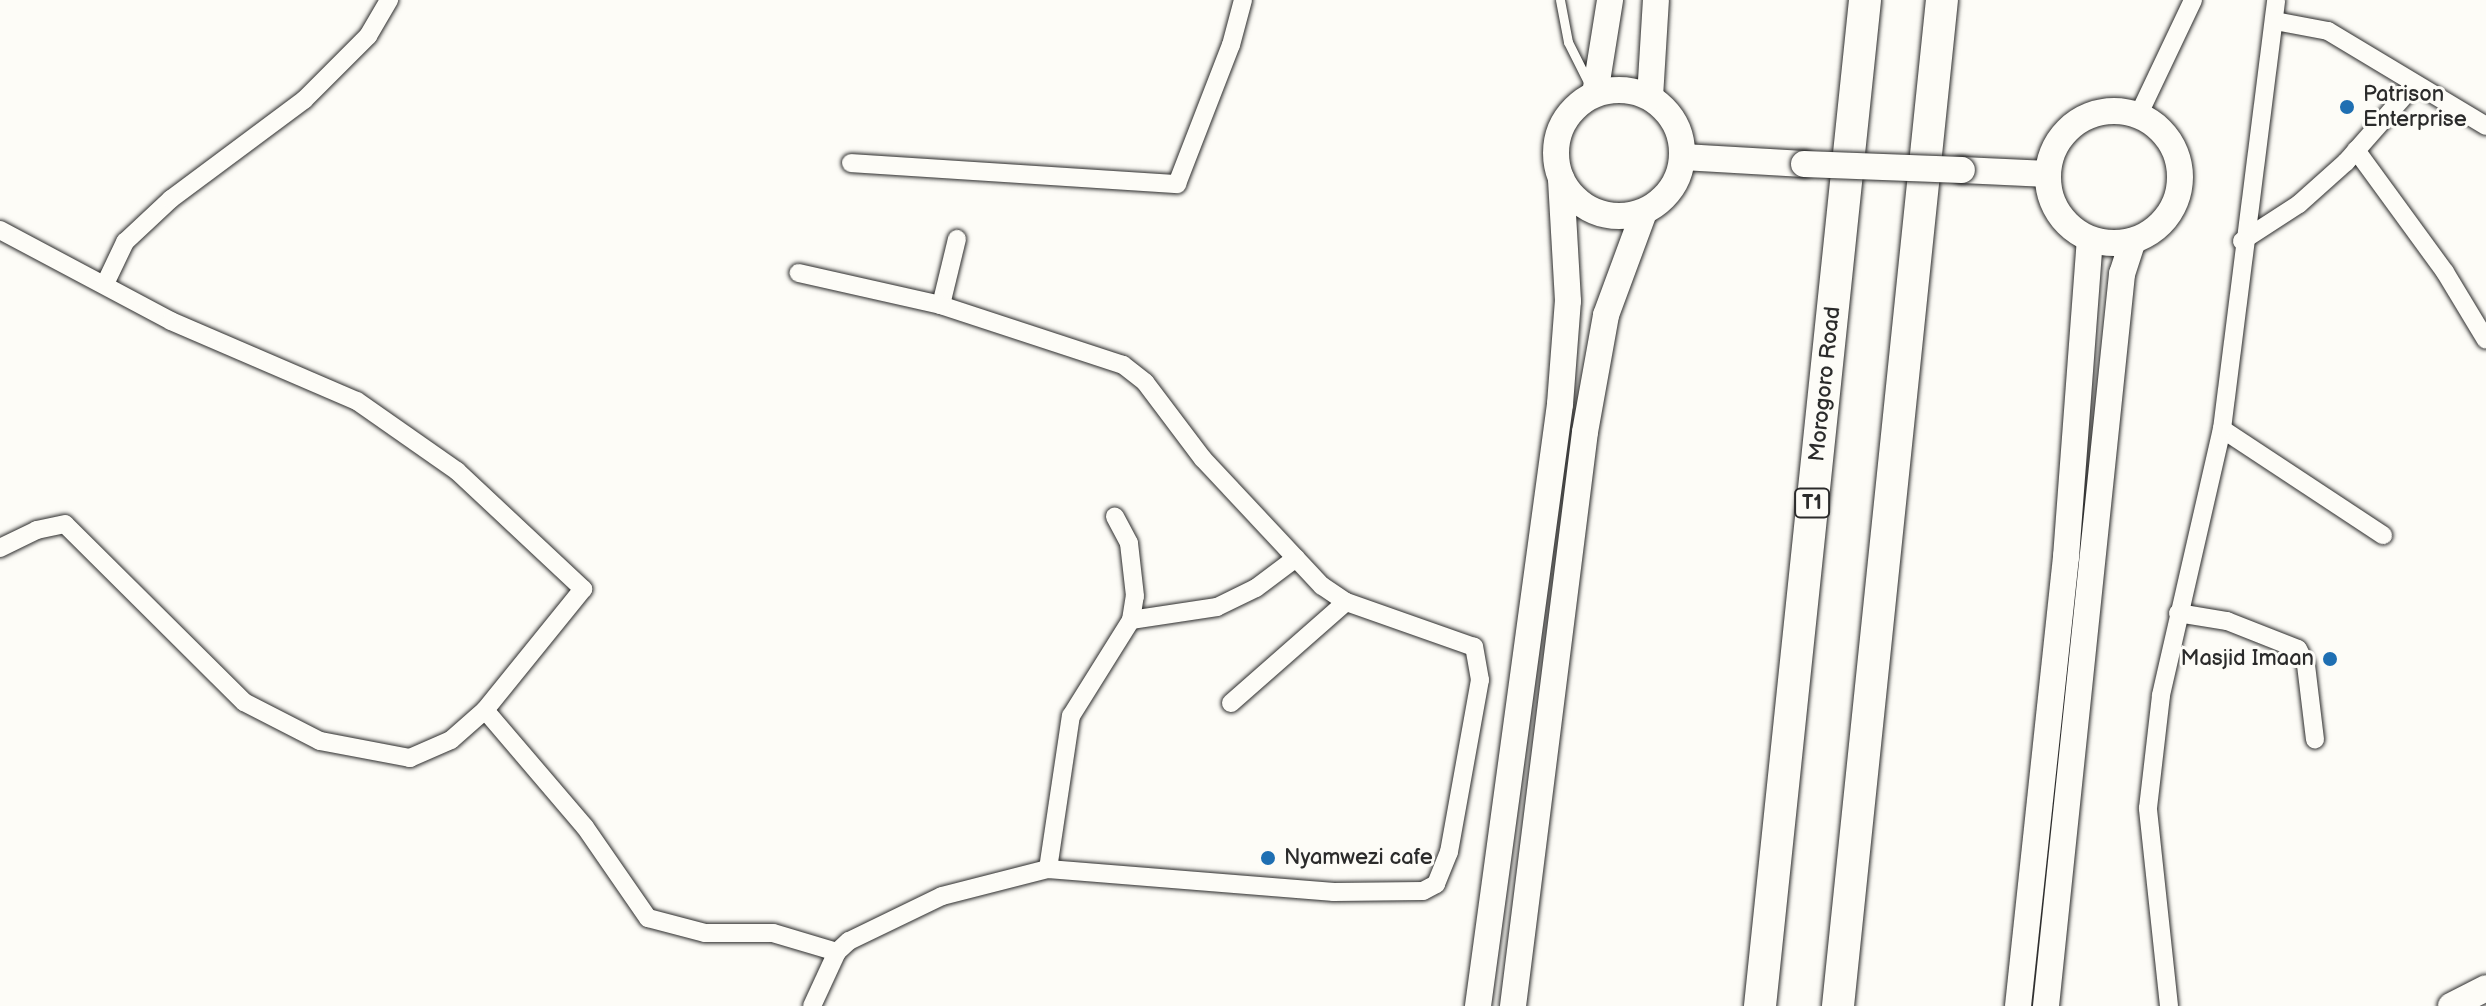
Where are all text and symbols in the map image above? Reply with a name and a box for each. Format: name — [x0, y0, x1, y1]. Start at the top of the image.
place label: Patrison Enterprise — [2363, 81, 2467, 132]
marker: Patrison Enterprise — [2338, 98, 2356, 116]
street label: Morogoro Road — [1804, 305, 1846, 463]
road number: T1 — [1794, 487, 1830, 519]
place label: Masjid Imaan — [2180, 646, 2314, 672]
marker: Masjid Imaan — [2321, 650, 2339, 668]
place label: Nyamwezi cafe — [1284, 845, 1433, 871]
marker: Nyamwezi cafe — [1259, 849, 1277, 867]

